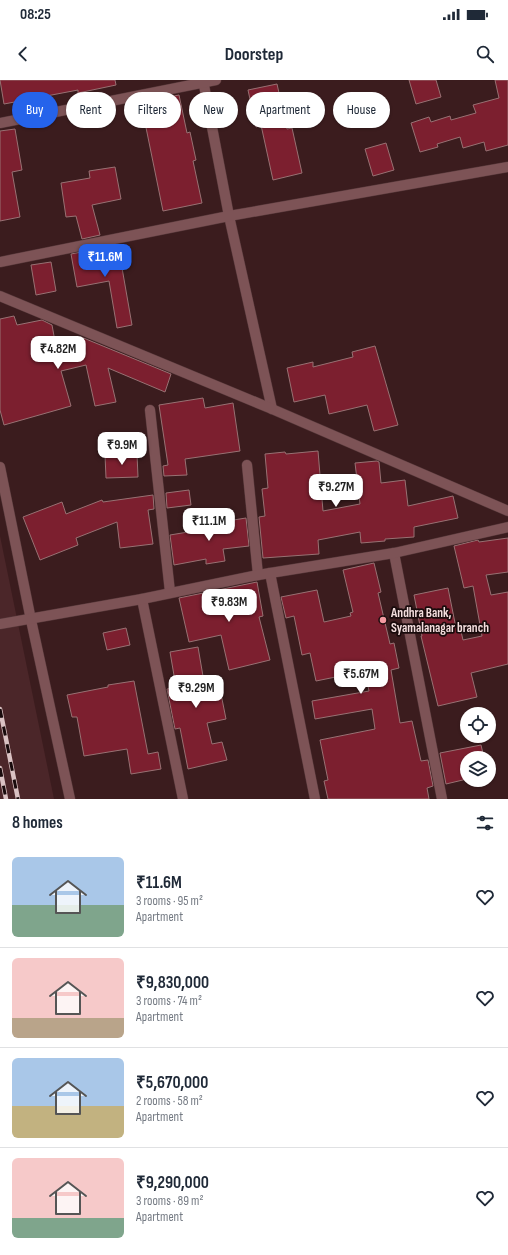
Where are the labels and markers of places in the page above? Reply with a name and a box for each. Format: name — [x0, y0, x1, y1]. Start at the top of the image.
pin: ₹11.6M — [72, 244, 138, 278]
pin: ₹4.82M — [25, 336, 91, 370]
pin: ₹9.9M — [94, 432, 150, 466]
pin: ₹9.27M — [303, 474, 369, 508]
pin: ₹11.1M — [176, 508, 242, 542]
pin: ₹9.83M — [196, 589, 262, 623]
place label: Andhra Bank, Syamalanagar branch — [390, 605, 489, 636]
marker: Andhra Bank, Syamalanagar branch — [378, 615, 388, 625]
pin: ₹5.67M — [328, 661, 394, 695]
pin: ₹9.29M — [163, 675, 229, 709]

